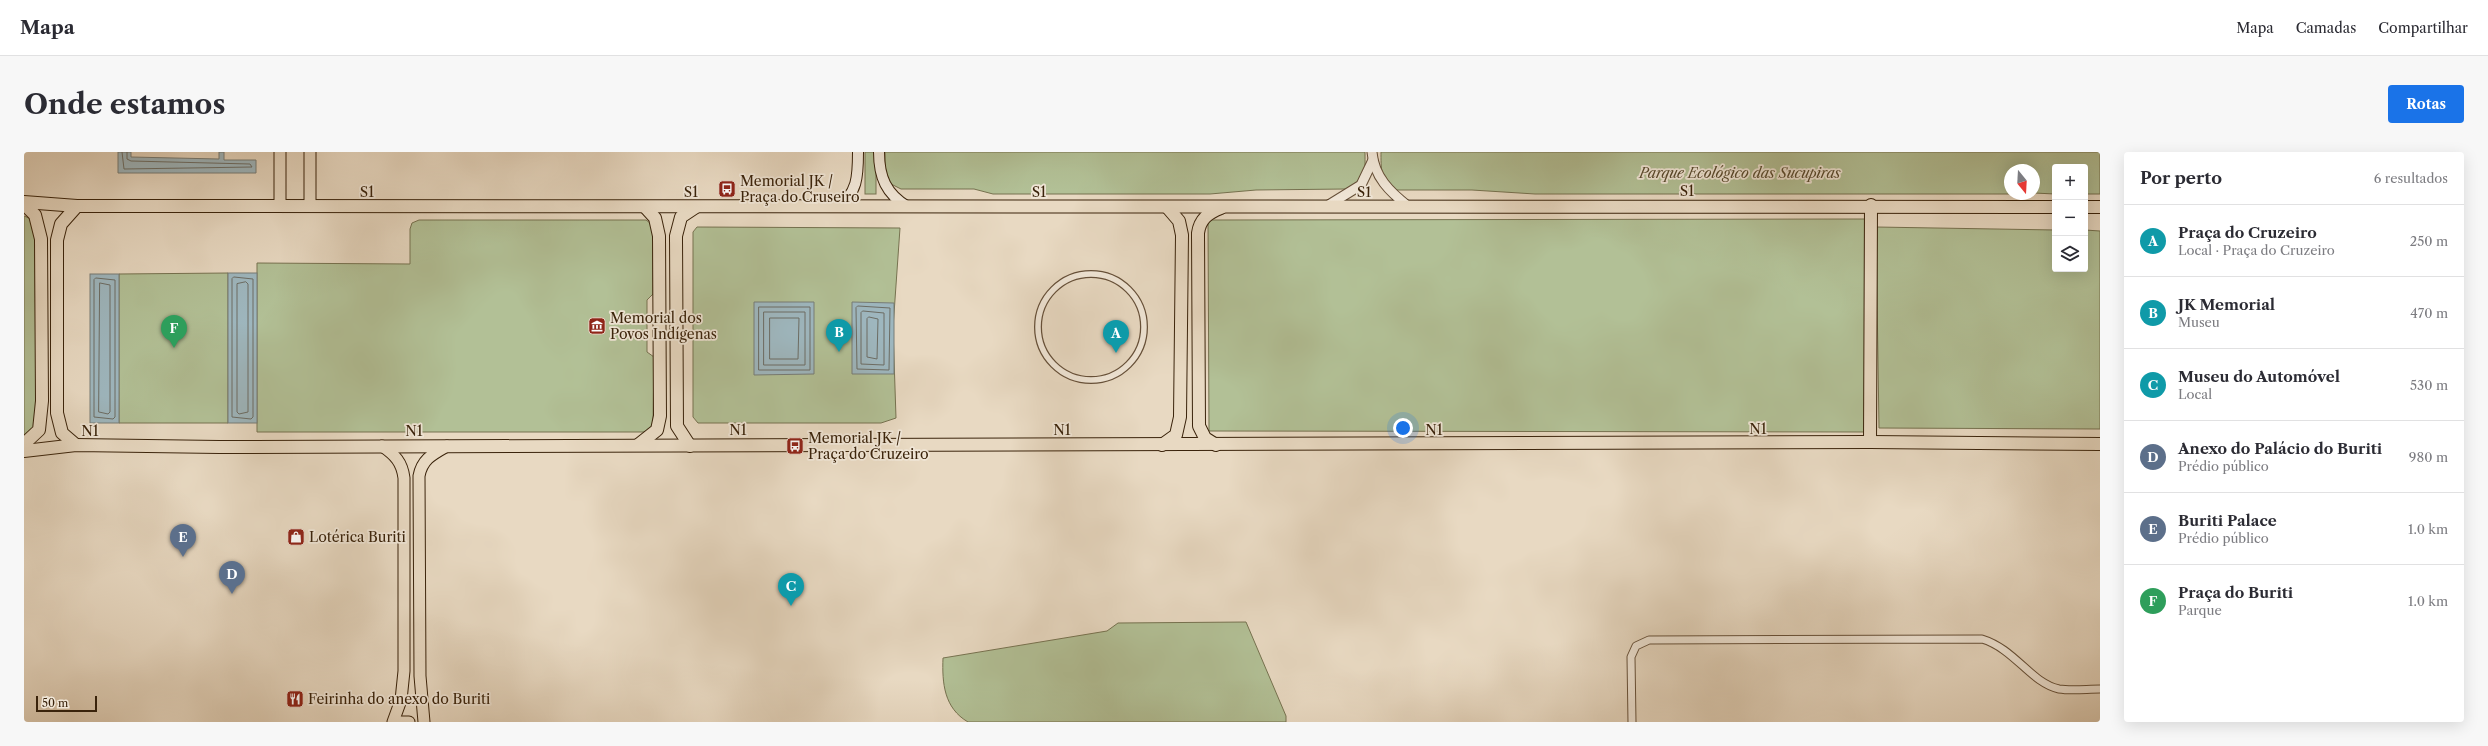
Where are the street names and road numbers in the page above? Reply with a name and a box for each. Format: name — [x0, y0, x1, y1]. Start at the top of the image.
street label: S1 — [1680, 182, 1694, 200]
street label: S1 — [360, 183, 374, 201]
street label: S1 — [684, 183, 698, 201]
street label: S1 — [1032, 183, 1046, 201]
street label: S1 — [1357, 183, 1371, 201]
street label: N1 — [1749, 420, 1767, 438]
street label: N1 — [729, 421, 747, 439]
street label: N1 — [1053, 421, 1071, 439]
street label: N1 — [1425, 421, 1443, 439]
street label: N1 — [81, 422, 99, 440]
street label: N1 — [405, 422, 423, 440]

